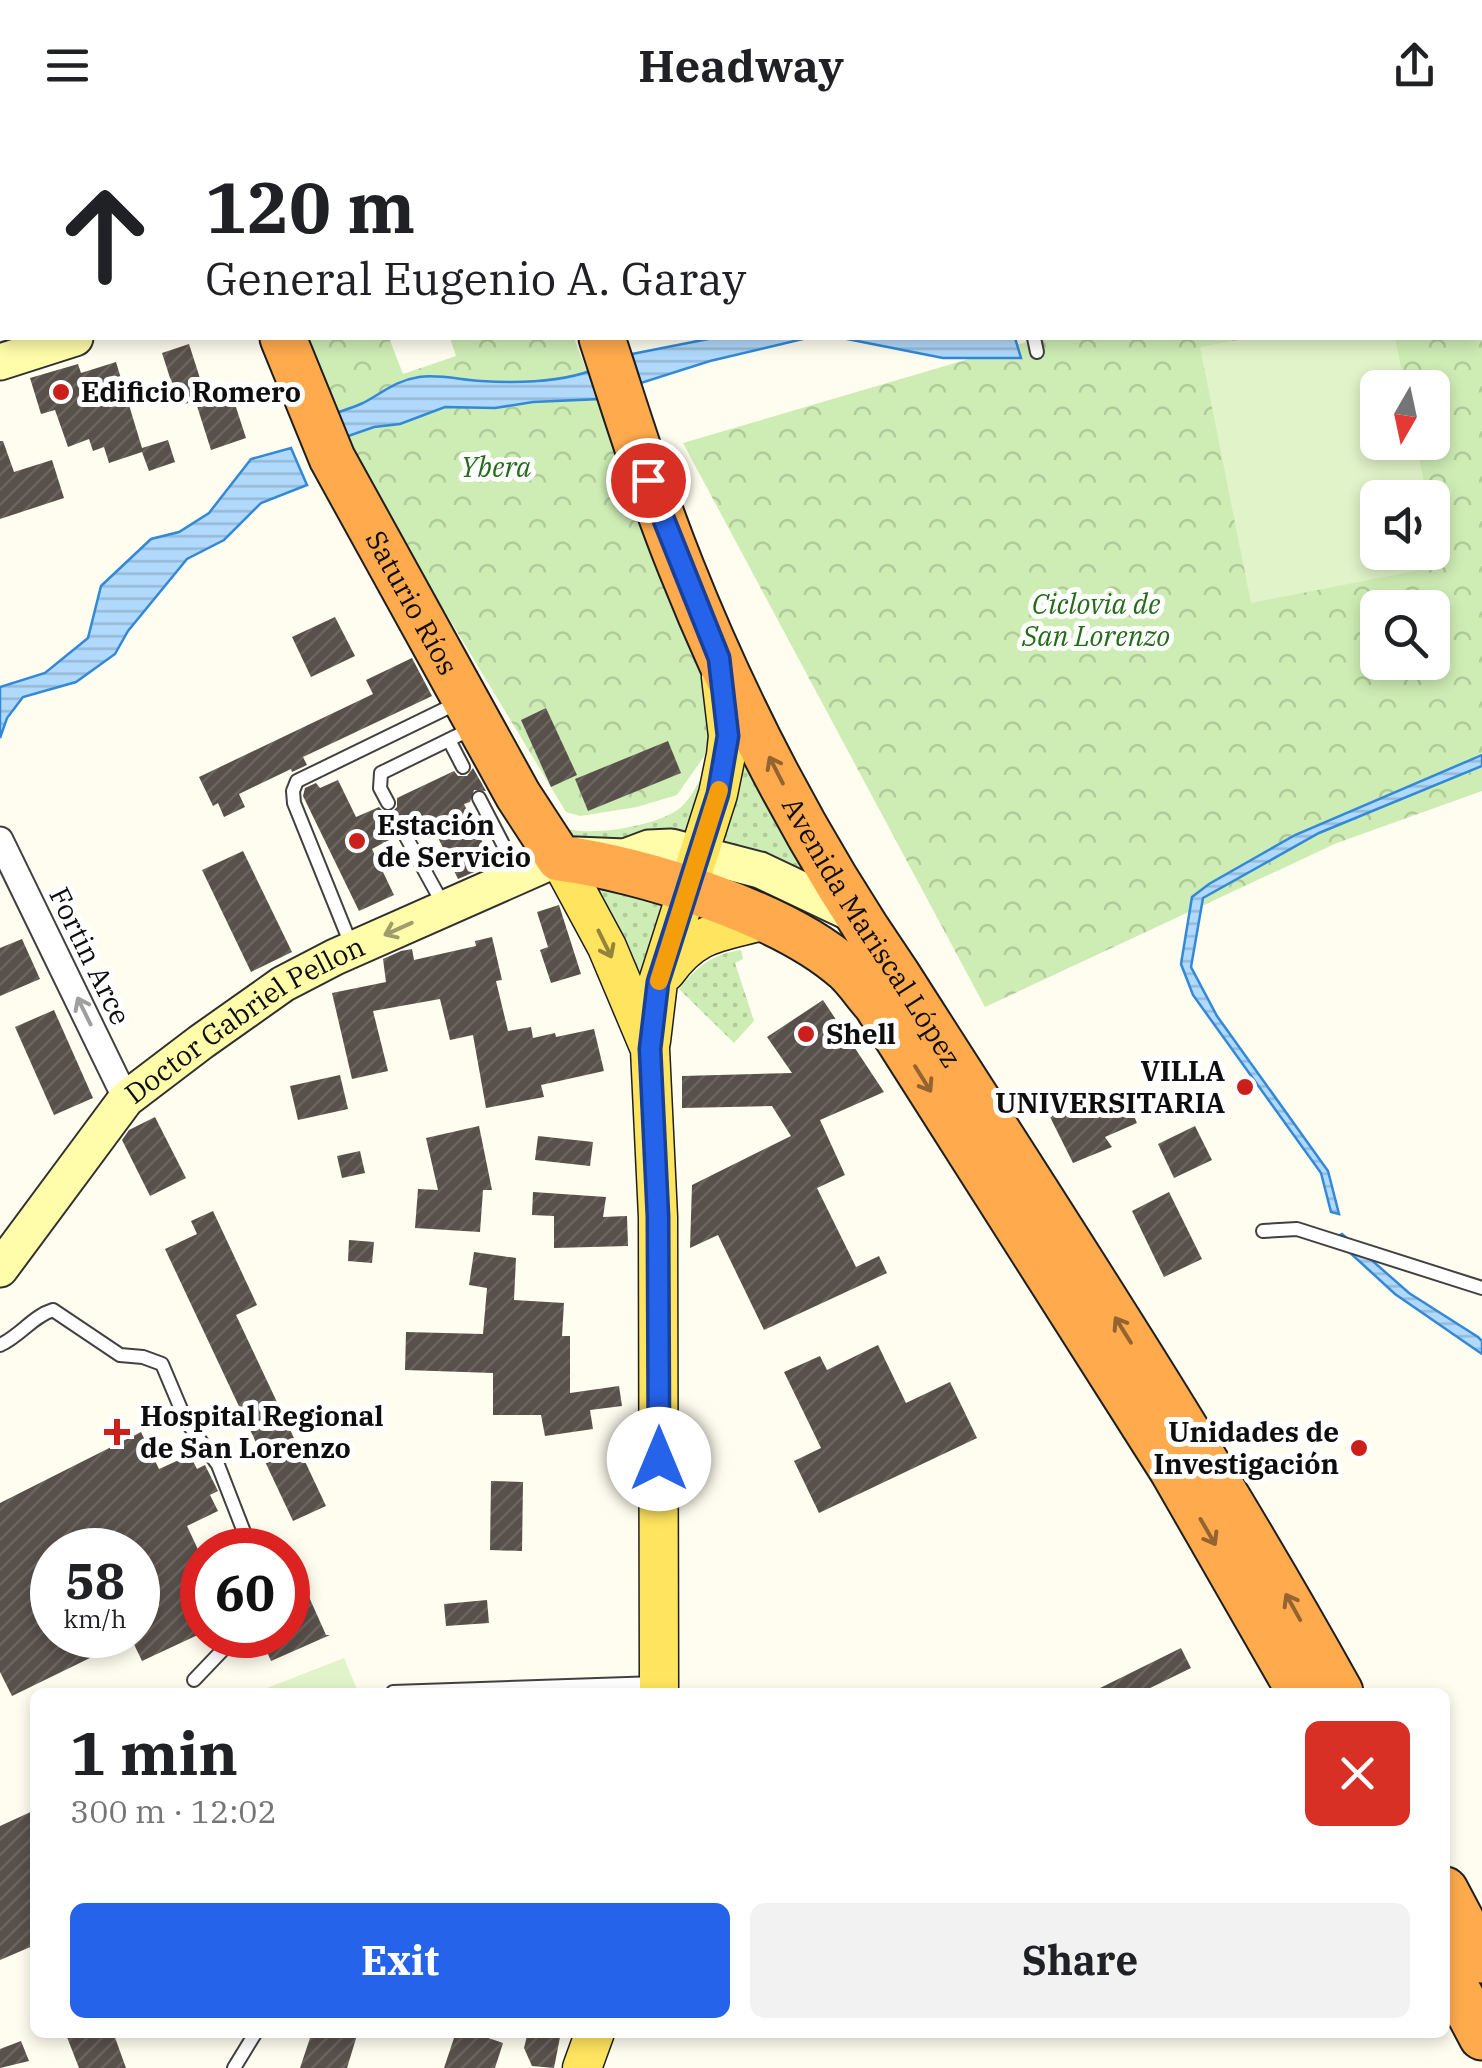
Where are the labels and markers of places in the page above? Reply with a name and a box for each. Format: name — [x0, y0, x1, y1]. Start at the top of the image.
place label: Edificio Romero — [81, 373, 301, 410]
marker: Edificio Romero — [50, 381, 72, 403]
pin — [606, 438, 691, 523]
place label: Estación de Servicio — [377, 806, 531, 875]
marker: Estación de Servicio — [346, 830, 368, 852]
place label: Shell — [826, 1015, 896, 1052]
marker: Shell — [795, 1023, 817, 1045]
place label: VILLA UNIVERSITARIA — [995, 1052, 1225, 1121]
marker: VILLA UNIVERSITARIA — [1234, 1076, 1256, 1098]
place label: Hospital Regional de San Lorenzo — [140, 1397, 384, 1466]
place label: Unidades de Investigación — [1154, 1413, 1339, 1482]
marker: Hospital Regional de San Lorenzo — [104, 1419, 130, 1445]
marker: Unidades de Investigación — [1348, 1437, 1370, 1459]

